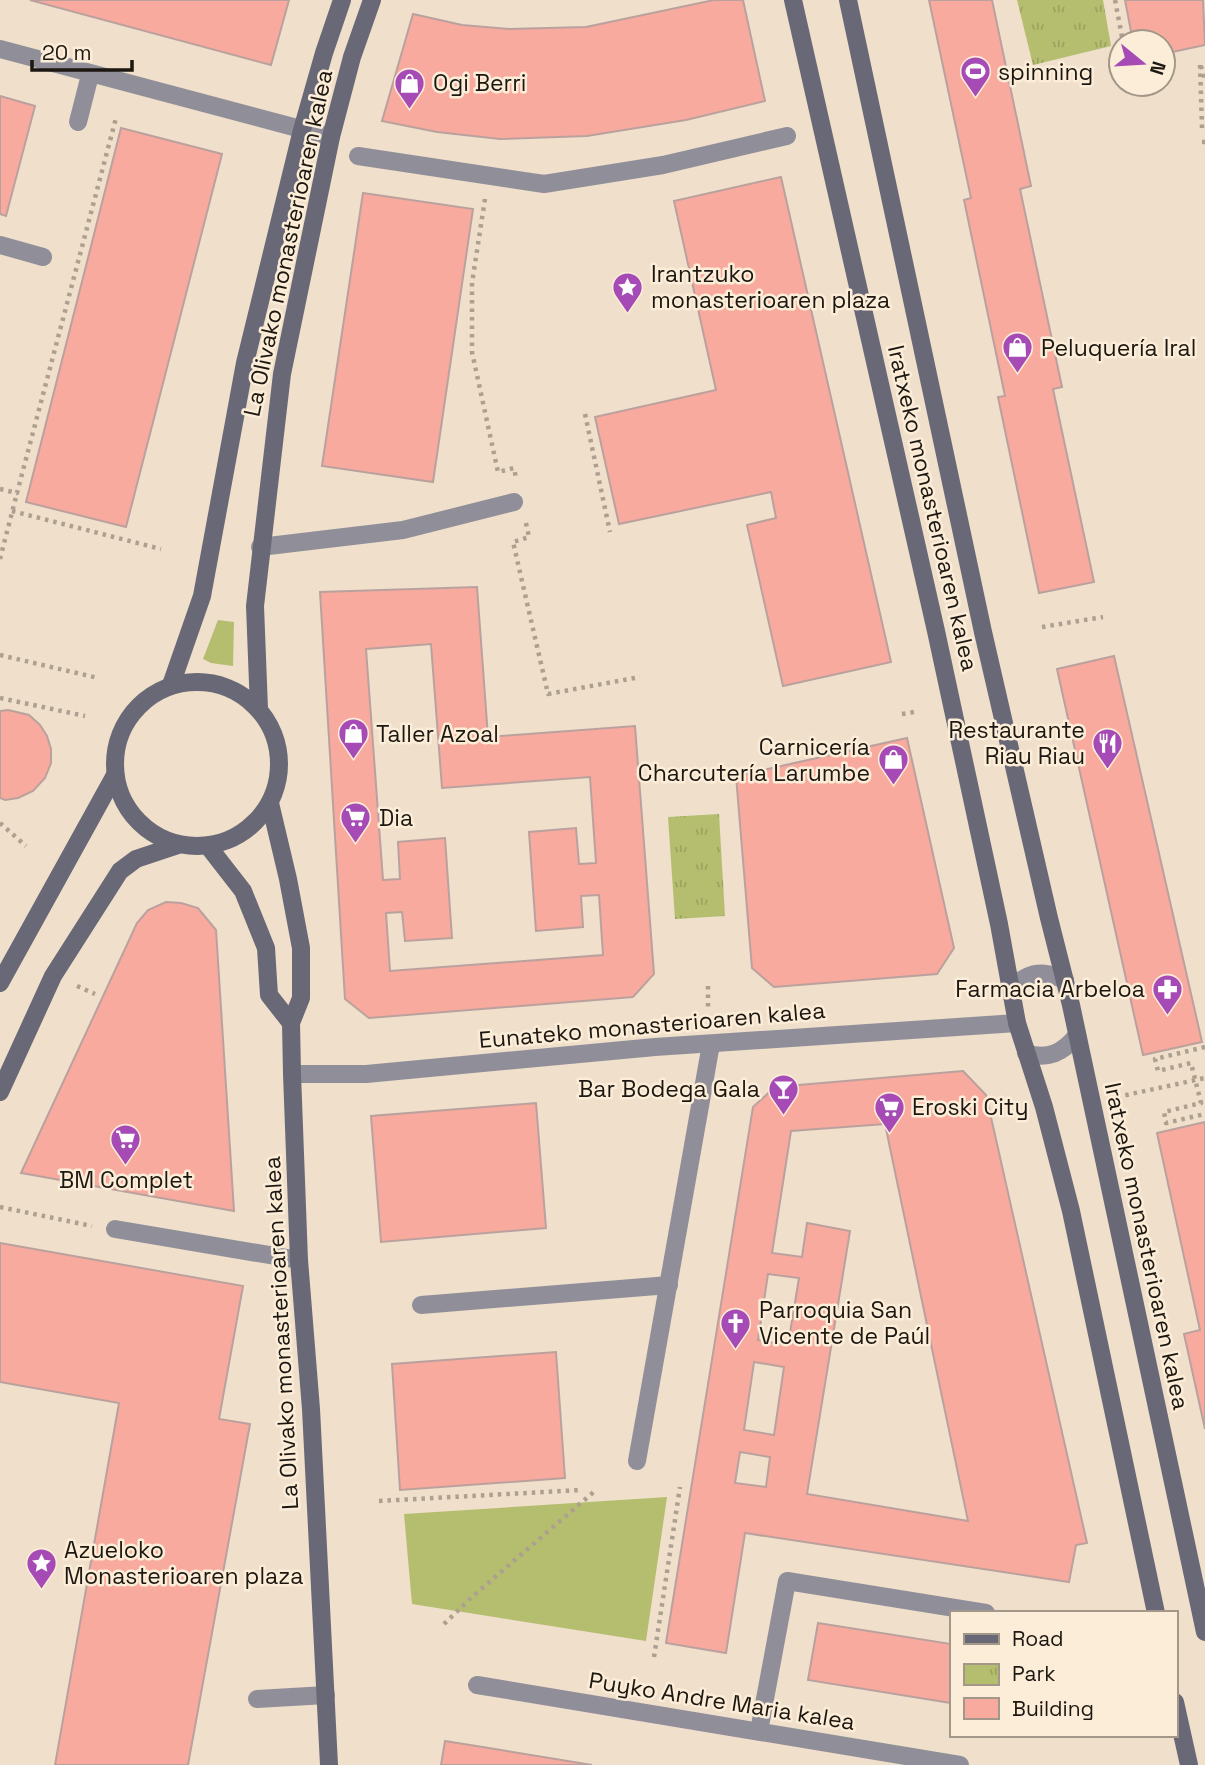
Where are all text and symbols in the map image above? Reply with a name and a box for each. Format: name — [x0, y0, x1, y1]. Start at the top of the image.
scale bar — [32, 28, 131, 72]
north arrow — [1107, 28, 1177, 98]
text: 20 m — [42, 39, 92, 66]
sports icon: spinning — [958, 55, 992, 99]
place label: spinning — [998, 57, 1093, 87]
text: N — [1144, 58, 1172, 78]
shop icon: Ogi Berri — [393, 66, 427, 110]
street label: La Olivako monasterioaren kalea — [237, 67, 339, 419]
place label: Ogi Berri — [433, 68, 527, 98]
place label: Irantzuko monasterioaren plaza — [651, 259, 890, 315]
place icon: Irantzuko monasterioaren plaza — [611, 270, 645, 314]
shop icon: Peluquería Iral — [1001, 331, 1035, 375]
place label: Peluquería Iral — [1041, 333, 1196, 363]
street label: Iratxeko monasterioaren kalea — [881, 342, 985, 674]
place label: Restaurante Riau Riau — [948, 715, 1085, 771]
shop icon: Taller Azoal — [336, 717, 370, 761]
place label: Taller Azoal — [376, 719, 499, 749]
restaurant icon: Restaurante Riau Riau — [1091, 726, 1125, 770]
place label: Carnicería Charcutería Larumbe — [638, 732, 870, 788]
shop icon: Carnicería Charcutería Larumbe — [876, 743, 910, 787]
supermarket icon: Dia — [339, 801, 373, 845]
place label: Dia — [379, 803, 413, 833]
pharmacy icon: Farmacia Arbeloa — [1151, 972, 1185, 1016]
place label: Farmacia Arbeloa — [955, 974, 1145, 1004]
street label: Eunateko monasterioaren kalea — [478, 995, 826, 1055]
bar icon: Bar Bodega Gala — [766, 1072, 800, 1116]
place label: Bar Bodega Gala — [578, 1074, 760, 1104]
street label: Iratxeko monasterioaren kalea — [1098, 1080, 1196, 1412]
supermarket icon: Eroski City — [872, 1090, 906, 1134]
place label: Eroski City — [912, 1092, 1029, 1122]
supermarket icon: BM Complet — [109, 1122, 143, 1166]
street label: La Olivako monasterioaren kalea — [257, 1156, 305, 1510]
place label: BM Complet — [59, 1165, 193, 1195]
place label: Parroquia San Vicente de Paúl — [759, 1295, 930, 1351]
church icon: Parroquia San Vicente de Paúl — [719, 1306, 753, 1350]
place label: Azueloko Monasterioaren plaza — [64, 1535, 303, 1591]
place icon: Azueloko Monasterioaren plaza — [24, 1546, 58, 1590]
legend — [950, 1611, 1177, 1737]
text: Road — [1012, 1625, 1064, 1652]
text: Park — [1012, 1660, 1056, 1687]
street label: Puyko Andre Maria kalea — [587, 1665, 857, 1737]
text: Building — [1012, 1695, 1094, 1722]

